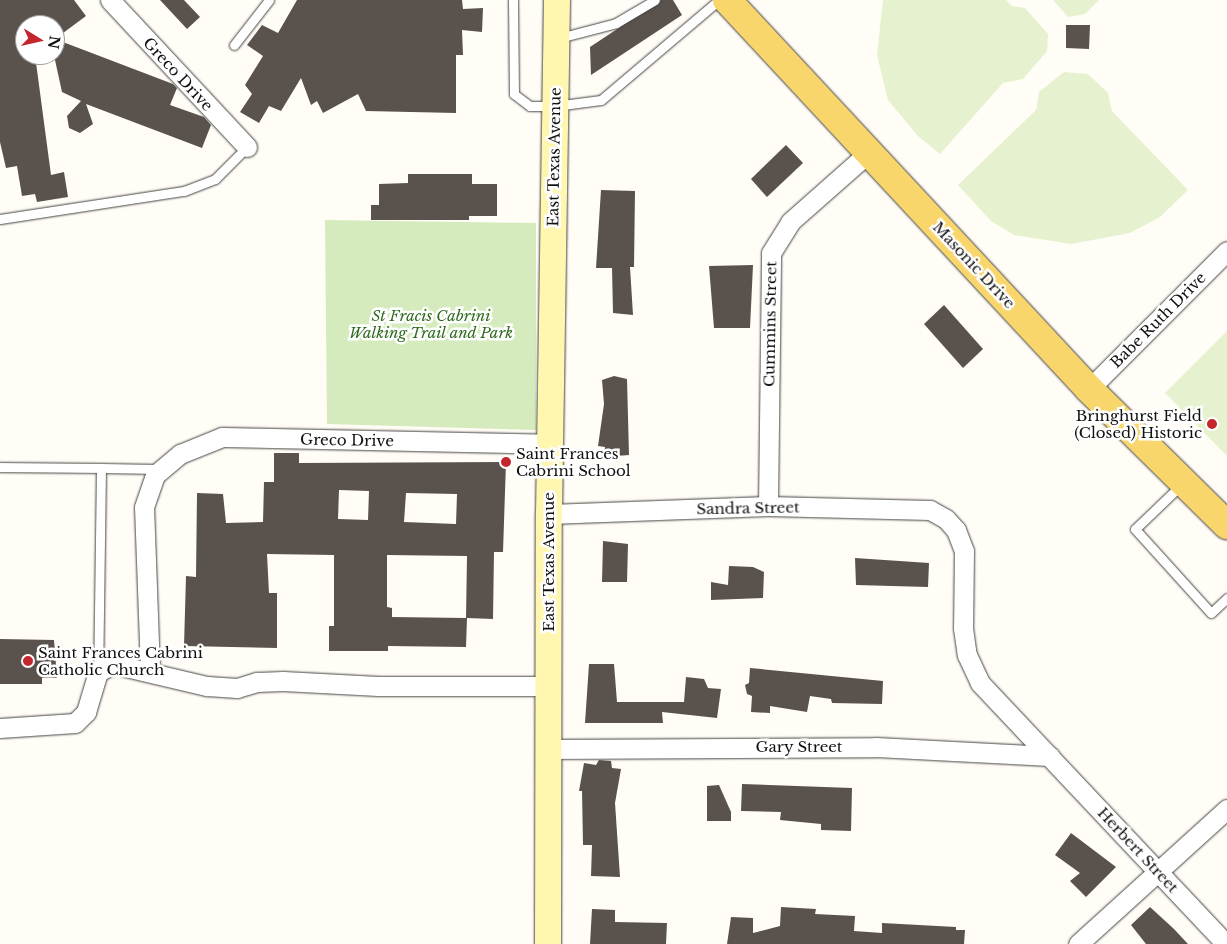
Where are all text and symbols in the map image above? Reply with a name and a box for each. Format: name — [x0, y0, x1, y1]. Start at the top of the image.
north arrow — [15, 15, 65, 65]
text: N — [44, 34, 64, 50]
street label: Greco Drive — [139, 34, 217, 114]
street label: East Texas Avenue — [544, 87, 564, 227]
street label: Masonic Drive — [929, 218, 1019, 312]
street label: Cummins Street — [760, 261, 780, 387]
street label: Babe Ruth Drive — [1107, 269, 1209, 371]
park label: St Fracis Cabrini Walking Trail and Park — [348, 306, 514, 341]
place label: Bringhurst Field (Closed) Historic — [1074, 406, 1202, 441]
marker: Bringhurst Field (Closed) Historic — [1206, 418, 1218, 430]
street label: Greco Drive — [300, 430, 394, 450]
place label: Saint Frances Cabrini School — [516, 444, 631, 479]
marker: Saint Frances Cabrini School — [500, 456, 512, 468]
street label: East Texas Avenue — [540, 492, 558, 632]
street label: Sandra Street — [696, 498, 800, 518]
place label: Saint Frances Cabrini Catholic Church — [38, 643, 203, 678]
marker: Saint Frances Cabrini Catholic Church — [22, 655, 34, 667]
street label: Gary Street — [755, 738, 843, 756]
street label: Herbert Street — [1094, 804, 1182, 896]

